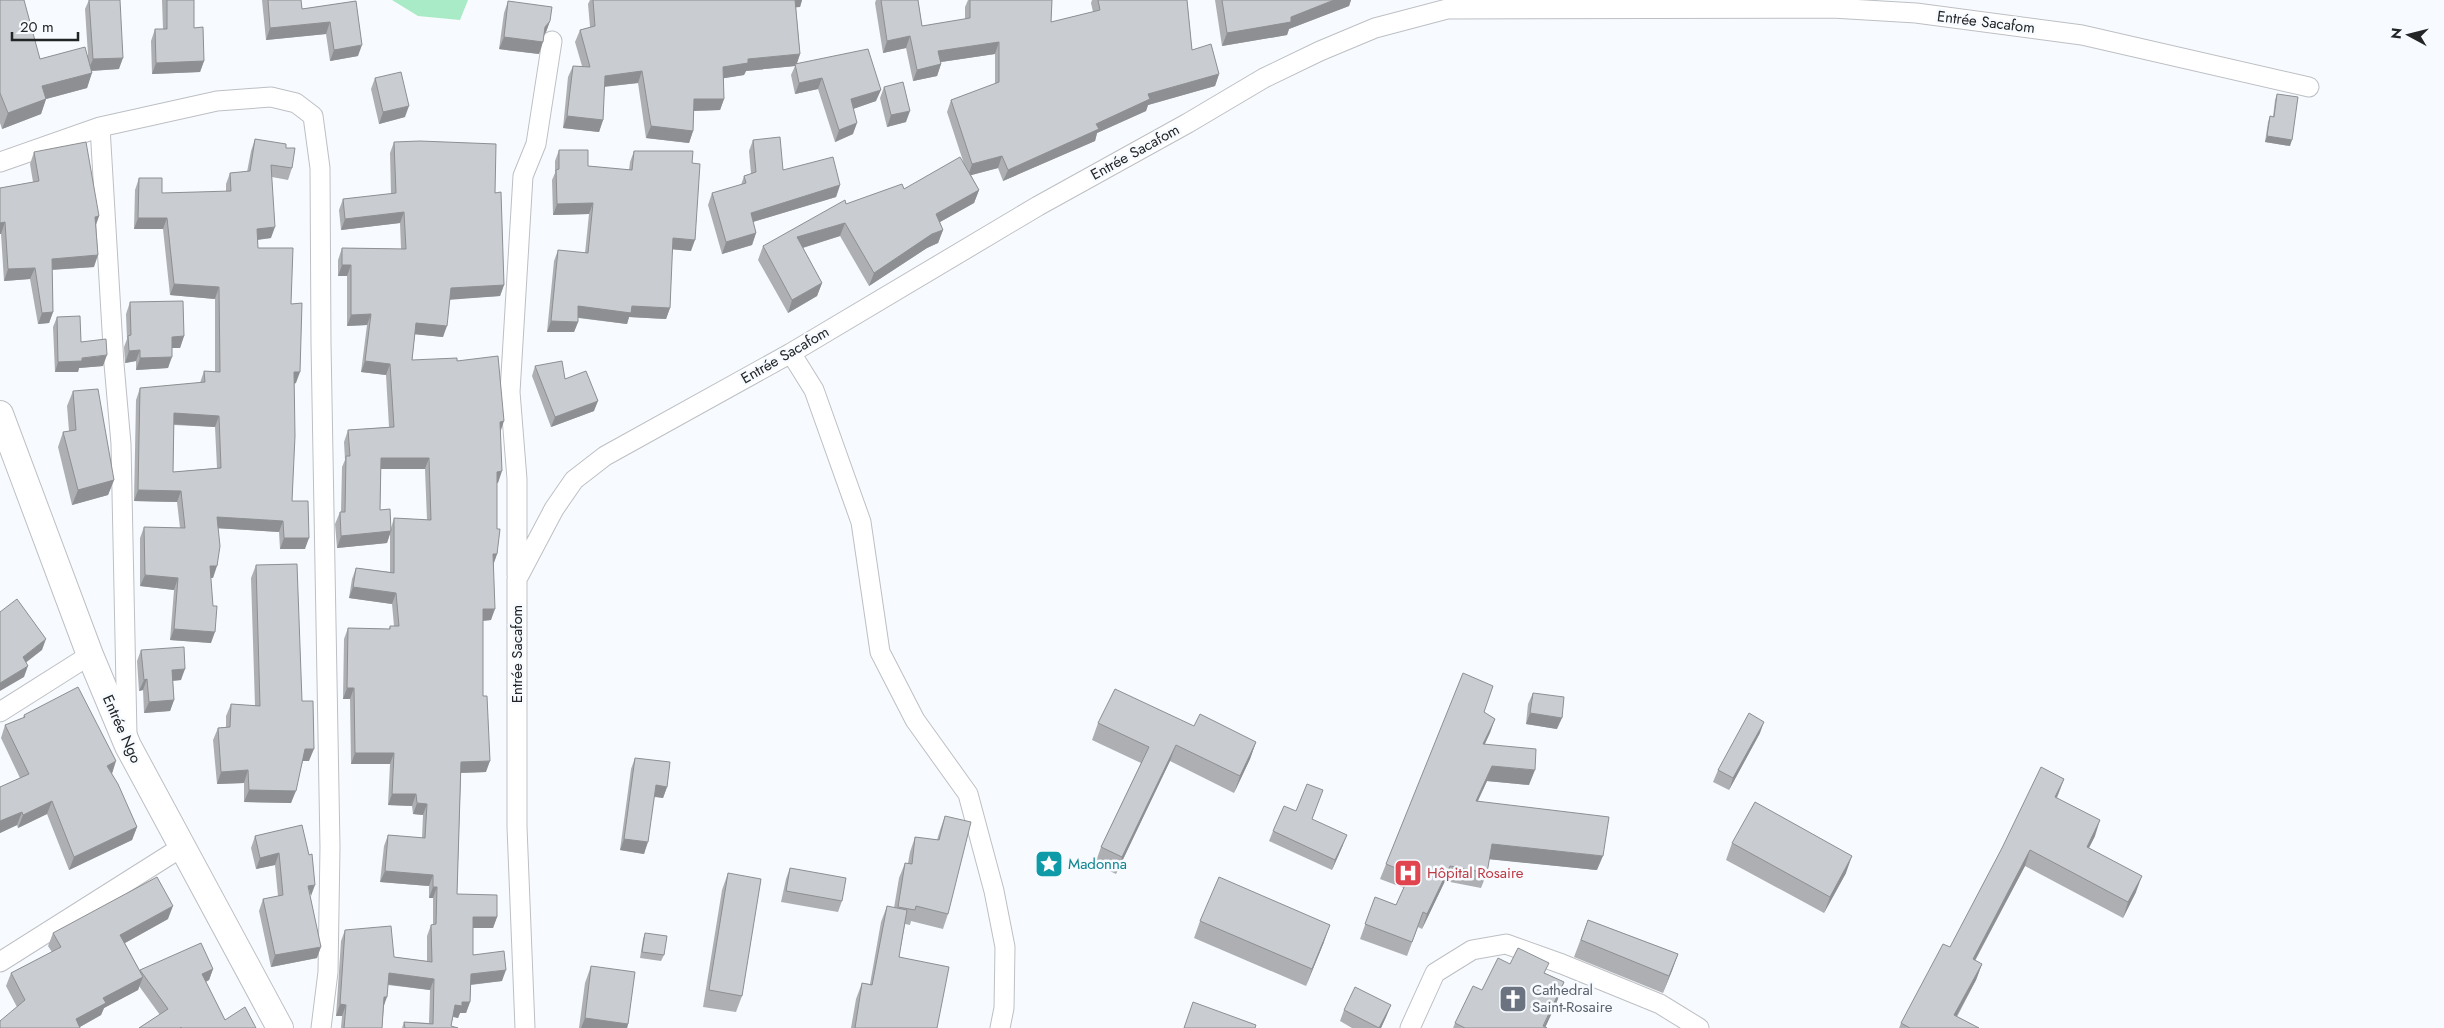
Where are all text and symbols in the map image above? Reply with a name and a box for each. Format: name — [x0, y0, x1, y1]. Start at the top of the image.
street label: Entrée Sacafom — [1936, 5, 2036, 39]
scale bar — [12, 10, 79, 42]
north arrow — [2384, 10, 2434, 60]
text: 20 m — [20, 16, 54, 38]
text: N — [2385, 27, 2407, 40]
street label: Entrée Sacafom — [1087, 118, 1183, 186]
street label: Entrée Sacafom — [737, 321, 833, 389]
street label: Entrée Sacafom — [506, 605, 528, 703]
street label: Entrée Ngo — [97, 691, 147, 767]
place icon: Madonna — [1034, 849, 1064, 879]
place label: Madonna — [1068, 853, 1127, 875]
hospital icon: Hôpital Rosaire — [1393, 858, 1423, 888]
place label: Hôpital Rosaire — [1427, 862, 1524, 884]
place label: Cathedral Saint-Rosaire — [1532, 979, 1613, 1018]
church icon: Cathedral Saint-Rosaire — [1498, 984, 1528, 1014]

